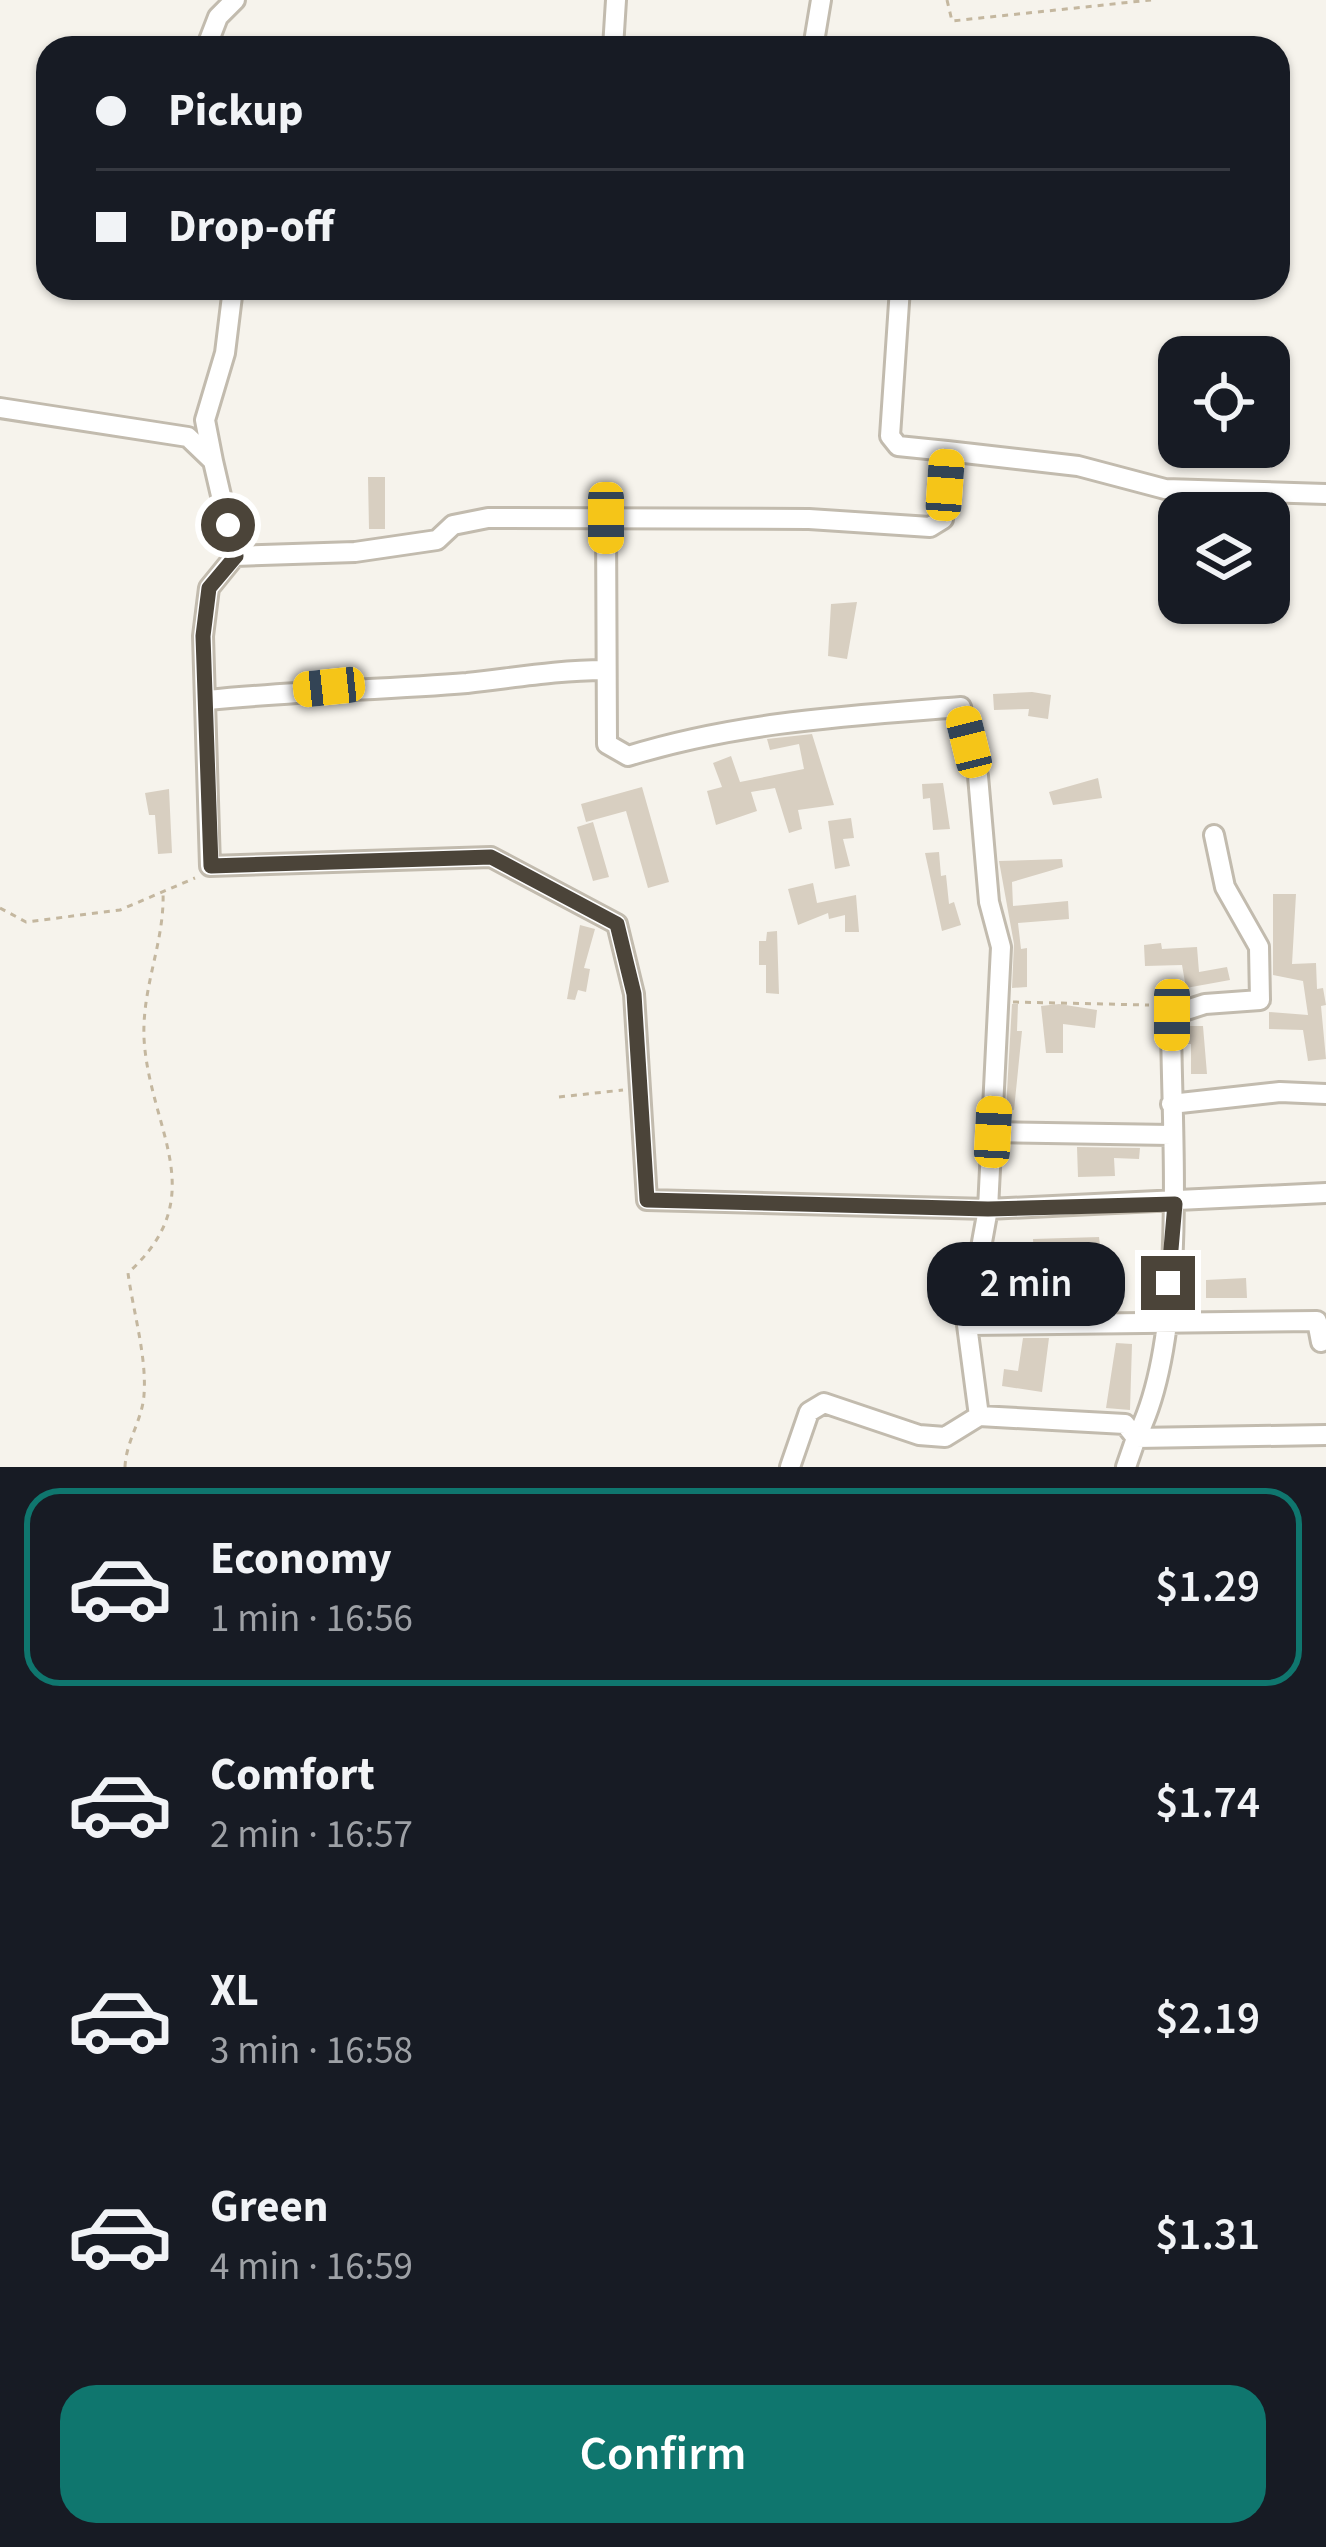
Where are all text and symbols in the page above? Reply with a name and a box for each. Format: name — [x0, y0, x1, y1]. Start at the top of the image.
text: Pickup — [168, 79, 304, 143]
text: Drop-off — [168, 195, 334, 259]
map controls — [1158, 336, 1290, 624]
button: locate — [1158, 336, 1290, 468]
car — [925, 448, 965, 522]
car — [588, 482, 624, 554]
button: layers — [1158, 492, 1290, 624]
route start — [201, 498, 255, 552]
car — [291, 665, 367, 709]
car — [943, 703, 995, 781]
car — [1154, 979, 1190, 1051]
car — [973, 1095, 1013, 1169]
callout: 2 min — [928, 1241, 1126, 1325]
text: 2 min — [980, 1256, 1072, 1312]
route end — [1141, 1256, 1195, 1310]
text: Economy — [210, 1527, 392, 1591]
icon: car — [66, 1533, 174, 1641]
text: $1.29 — [1155, 1555, 1260, 1619]
text: 1 min · 16:56 — [210, 1591, 413, 1647]
text: Comfort — [210, 1743, 375, 1807]
icon: car — [66, 1749, 174, 1857]
text: $1.74 — [1155, 1771, 1260, 1835]
text: 2 min · 16:57 — [210, 1807, 413, 1863]
text: XL — [210, 1959, 259, 2023]
icon: car — [66, 1965, 174, 2073]
text: $2.19 — [1155, 1987, 1260, 2051]
text: 3 min · 16:58 — [210, 2023, 413, 2079]
text: Green — [210, 2175, 329, 2239]
icon: car — [66, 2181, 174, 2289]
text: $1.31 — [1155, 2203, 1260, 2267]
text: 4 min · 16:59 — [210, 2239, 413, 2295]
button: Confirm — [60, 2385, 1266, 2523]

